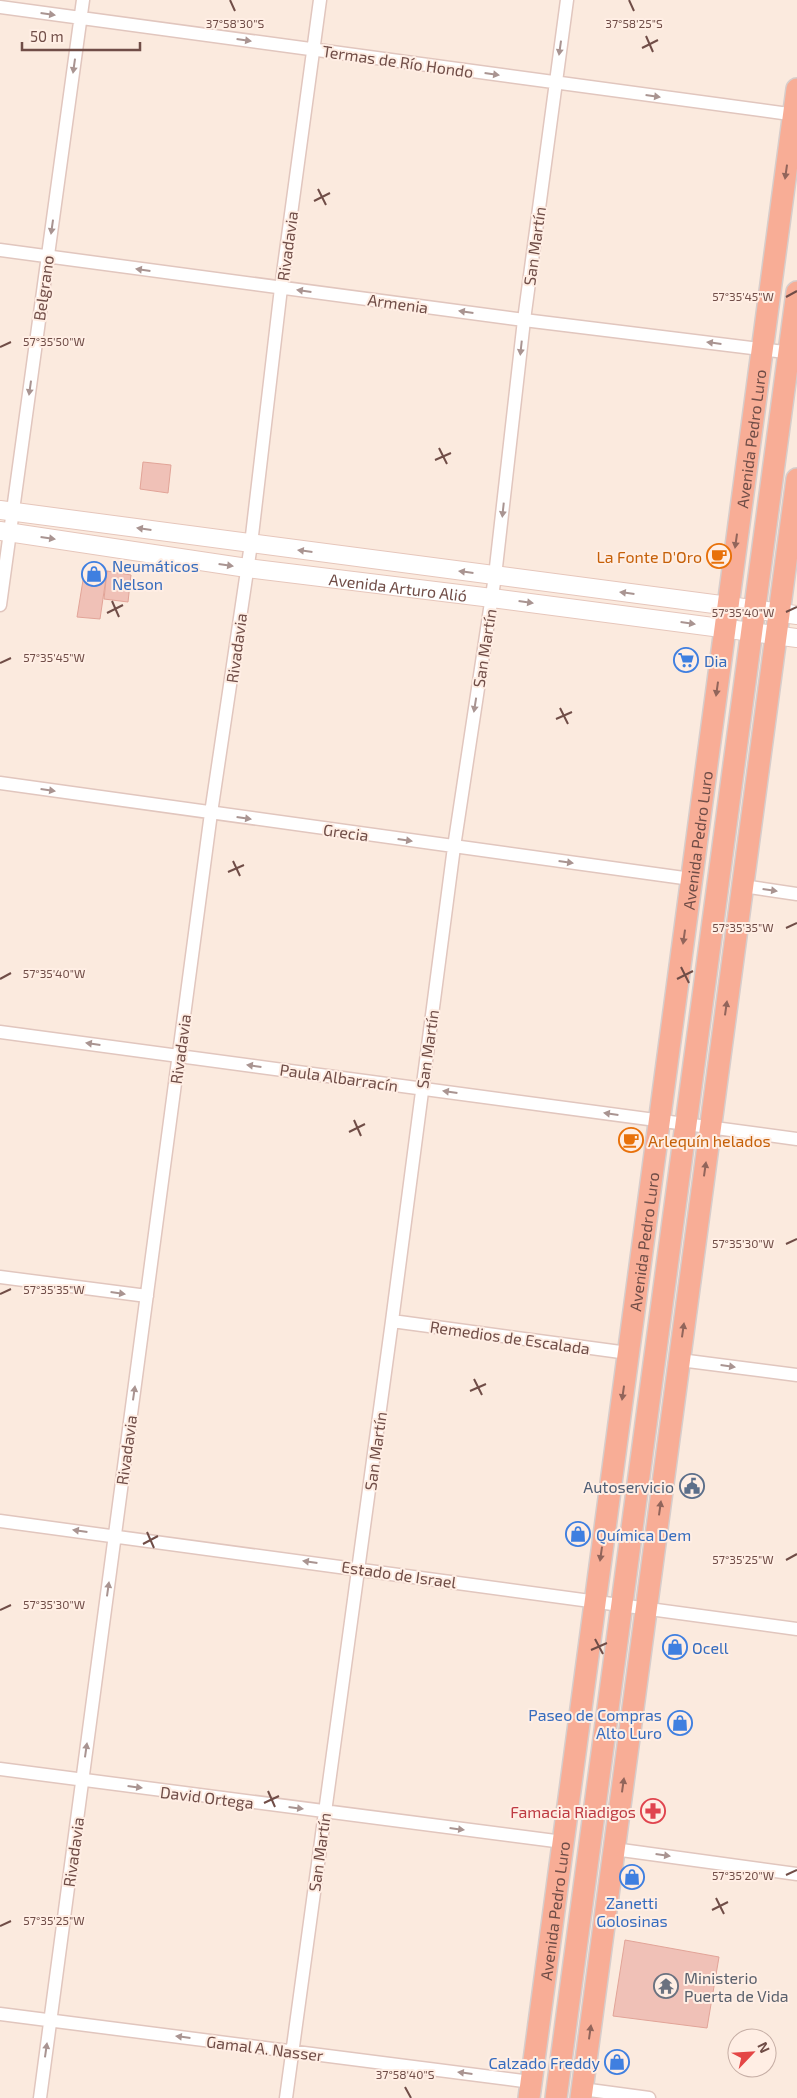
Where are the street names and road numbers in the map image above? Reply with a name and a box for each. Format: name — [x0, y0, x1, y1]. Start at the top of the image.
street label: Termas de Río Hondo — [321, 41, 475, 81]
street label: San Martín — [519, 205, 549, 287]
street label: Rivadavia — [273, 210, 301, 282]
street label: Belgrano — [29, 254, 57, 322]
street label: Armenia — [366, 289, 430, 317]
street label: Avenida Pedro Luro — [732, 368, 769, 509]
street label: Avenida Arturo Alió — [328, 569, 468, 604]
street label: San Martín — [468, 607, 500, 689]
street label: Rivadavia — [222, 612, 250, 684]
street label: Avenida Pedro Luro — [678, 769, 715, 911]
street label: Grecia — [322, 819, 370, 845]
street label: San Martín — [412, 1008, 442, 1090]
street label: Rivadavia — [166, 1013, 194, 1085]
street label: Paula Albarracín — [279, 1059, 399, 1095]
street label: Avenida Pedro Luro — [625, 1171, 662, 1312]
street label: Remedios de Escalada — [429, 1316, 591, 1358]
street label: San Martín — [360, 1410, 390, 1492]
street label: Rivadavia — [112, 1414, 140, 1486]
street label: Estado de Israel — [340, 1557, 458, 1592]
street label: David Ortega — [159, 1782, 255, 1812]
street label: San Martín — [304, 1811, 334, 1893]
street label: Rivadavia — [59, 1816, 87, 1888]
street label: Avenida Pedro Luro — [535, 1840, 573, 1981]
street label: Gamal A. Nasser — [205, 2031, 325, 2065]

